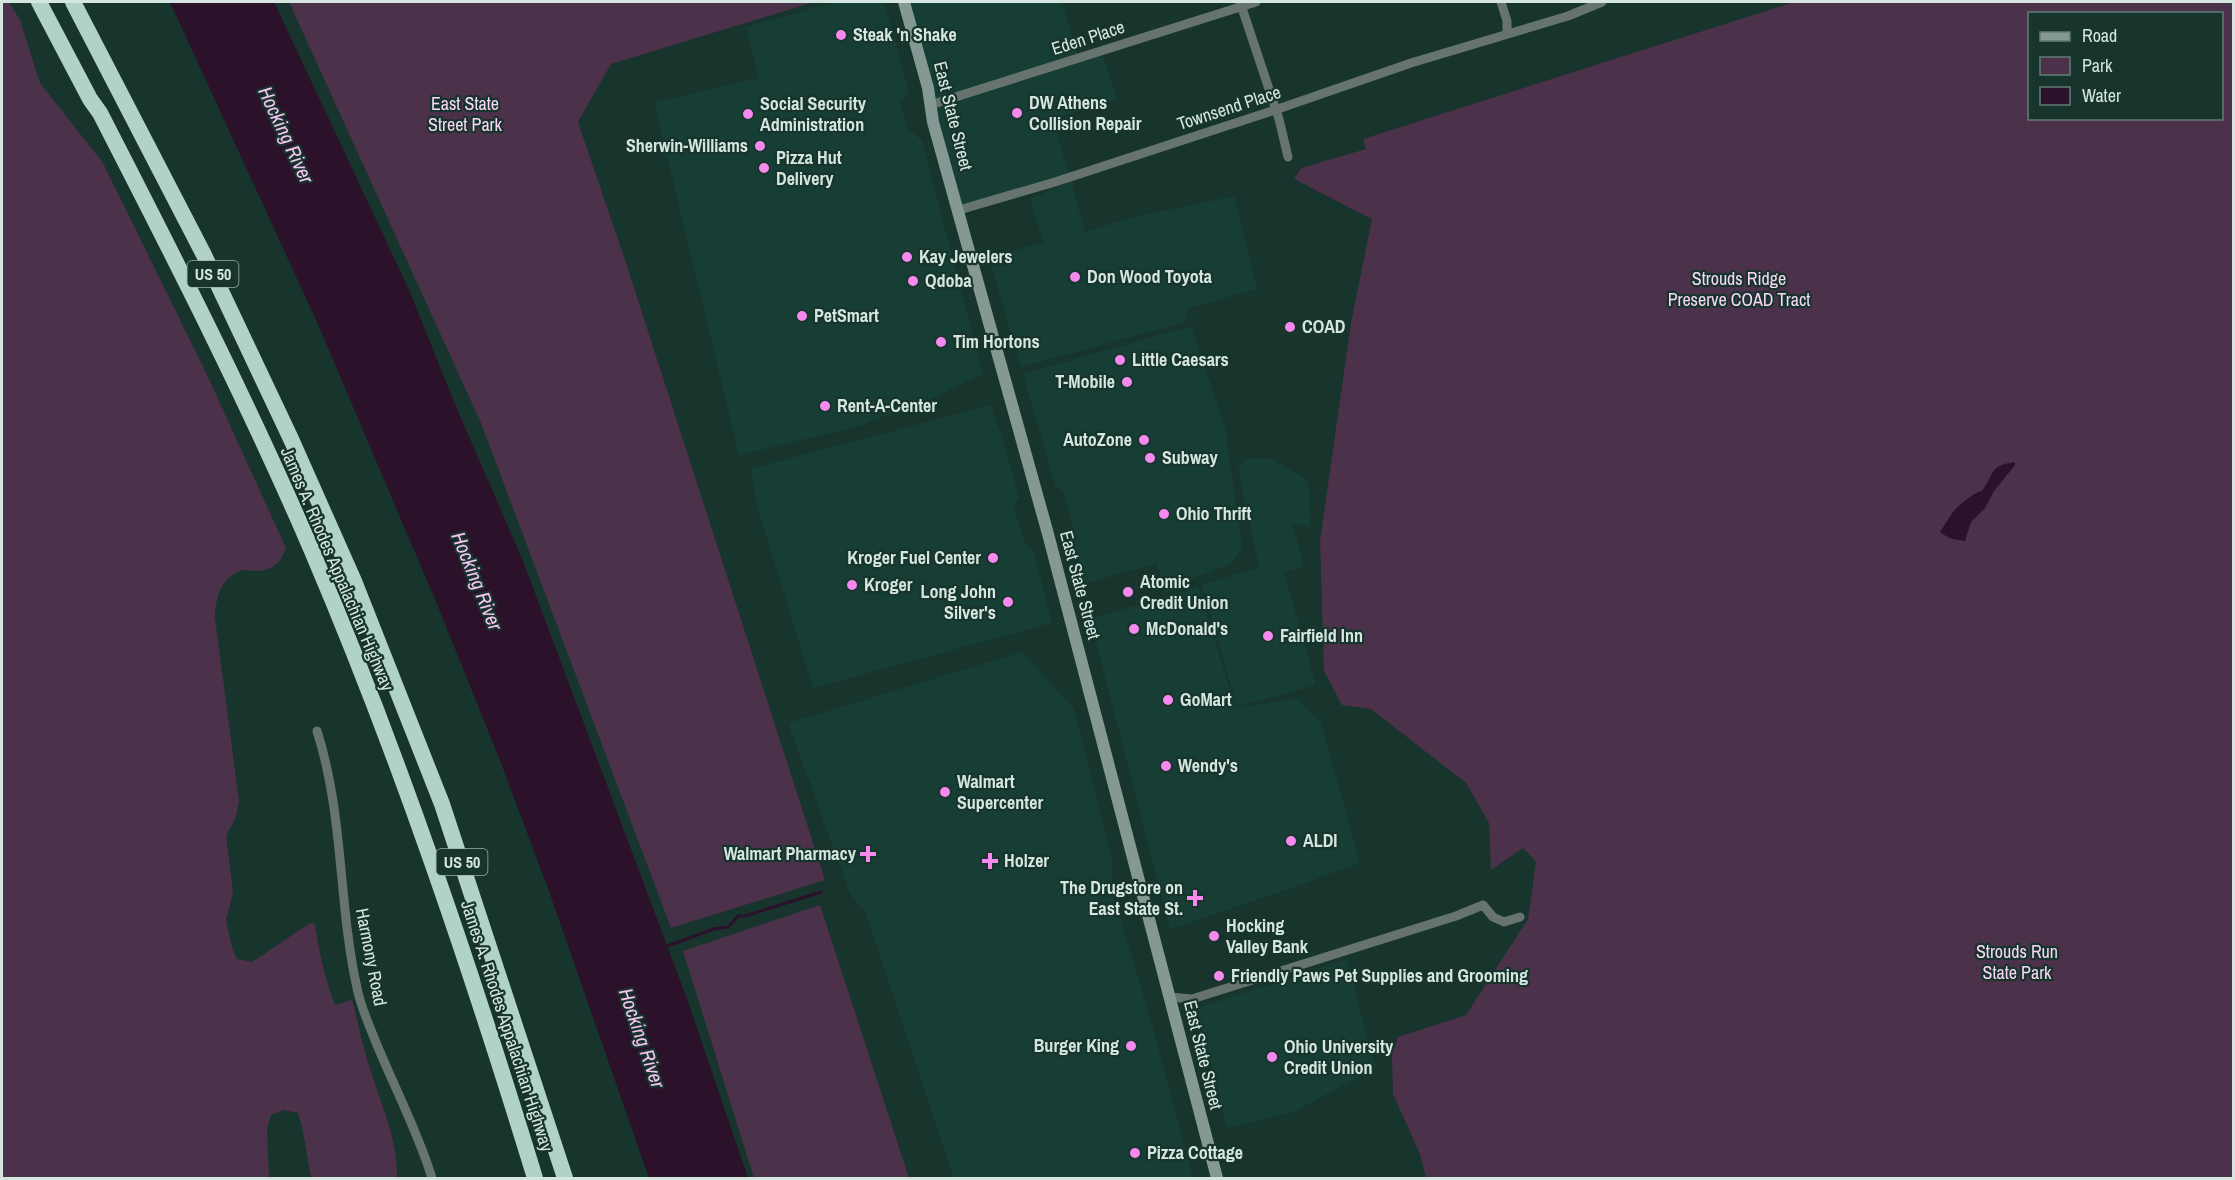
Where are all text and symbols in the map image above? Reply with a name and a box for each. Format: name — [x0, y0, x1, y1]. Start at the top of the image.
legend — [2028, 12, 2223, 120]
street label: Eden Place — [1048, 14, 1128, 61]
place label: Steak 'n Shake — [853, 22, 957, 47]
text: Road — [2082, 23, 2117, 48]
marker: Steak 'n Shake — [834, 28, 848, 42]
text: Park — [2082, 53, 2113, 78]
street label: East State Street — [928, 59, 979, 173]
street label: Townsend Place — [1174, 79, 1284, 136]
water label: Hocking River — [252, 82, 321, 188]
text: Water — [2082, 83, 2121, 108]
place label: DW Athens Collision Repair — [1029, 90, 1142, 136]
park label: East State Street Park — [428, 91, 503, 137]
place label: Social Security Administration — [760, 91, 867, 137]
marker: DW Athens Collision Repair — [1010, 106, 1024, 120]
marker: Social Security Administration — [741, 107, 755, 121]
place label: Sherwin-Williams — [626, 133, 748, 158]
marker: Sherwin-Williams — [753, 139, 767, 153]
place label: Pizza Hut Delivery — [776, 145, 842, 191]
marker: Pizza Hut Delivery — [757, 161, 771, 175]
place label: Kay Jewelers — [919, 244, 1013, 269]
marker: Kay Jewelers — [900, 250, 914, 264]
road number: US 50 — [188, 261, 238, 287]
place label: Don Wood Toyota — [1087, 264, 1213, 289]
park label: Strouds Ridge Preserve COAD Tract — [1668, 266, 1810, 312]
place label: Qdoba — [925, 268, 973, 293]
marker: Don Wood Toyota — [1068, 270, 1082, 284]
marker: Qdoba — [906, 274, 920, 288]
place label: PetSmart — [814, 303, 879, 328]
marker: PetSmart — [795, 309, 809, 323]
place label: COAD — [1302, 314, 1346, 339]
marker: COAD — [1283, 320, 1297, 334]
place label: Tim Hortons — [953, 329, 1040, 354]
marker: Tim Hortons — [934, 335, 948, 349]
place label: Little Caesars — [1132, 347, 1229, 372]
marker: Little Caesars — [1113, 353, 1127, 367]
place label: T-Mobile — [1055, 369, 1115, 394]
marker: T-Mobile — [1120, 375, 1134, 389]
place label: Rent-A-Center — [837, 393, 937, 418]
marker: Rent-A-Center — [818, 399, 832, 413]
place label: AutoZone — [1063, 427, 1132, 452]
marker: AutoZone — [1137, 433, 1151, 447]
street label: James A. Rhodes Appalachian Highway — [275, 443, 401, 695]
place label: Subway — [1162, 445, 1219, 470]
marker: Subway — [1143, 451, 1157, 465]
place label: Ohio Thrift — [1176, 501, 1252, 526]
marker: Ohio Thrift — [1157, 507, 1171, 521]
water label: Hocking River — [445, 528, 510, 635]
street label: East State Street — [1054, 528, 1107, 642]
place label: Kroger Fuel Center — [847, 545, 981, 570]
marker: Kroger Fuel Center — [986, 551, 1000, 565]
place label: Atomic Credit Union — [1140, 569, 1229, 615]
place label: Kroger — [864, 572, 913, 597]
marker: Kroger — [845, 578, 859, 592]
place label: Long John Silver's — [921, 579, 996, 625]
marker: Atomic Credit Union — [1121, 585, 1135, 599]
marker: Long John Silver's — [1001, 595, 1015, 609]
place label: McDonald's — [1146, 616, 1228, 641]
marker: McDonald's — [1127, 622, 1141, 636]
place label: Fairfield Inn — [1280, 623, 1363, 648]
marker: Fairfield Inn — [1261, 629, 1275, 643]
place label: GoMart — [1180, 687, 1232, 712]
marker: GoMart — [1161, 693, 1175, 707]
place label: Wendy's — [1178, 753, 1238, 778]
marker: Wendy's — [1159, 759, 1173, 773]
place label: Walmart Supercenter — [957, 769, 1043, 815]
marker: Walmart Supercenter — [938, 785, 952, 799]
place label: ALDI — [1303, 828, 1337, 853]
marker: ALDI — [1284, 834, 1298, 848]
place label: Walmart Pharmacy — [724, 841, 857, 866]
marker: Walmart Pharmacy — [861, 847, 875, 861]
place label: Holzer — [1004, 848, 1049, 873]
road number: US 50 — [436, 849, 488, 875]
marker: Holzer — [981, 852, 999, 870]
place label: The Drugstore on East State St. — [1060, 875, 1183, 921]
marker: The Drugstore on East State St. — [1188, 891, 1202, 905]
street label: James A. Rhodes Appalachian Highway — [455, 897, 560, 1155]
street label: Harmony Road — [350, 906, 393, 1008]
place label: Hocking Valley Bank — [1226, 913, 1309, 959]
marker: Hocking Valley Bank — [1207, 929, 1221, 943]
park label: Strouds Run State Park — [1976, 939, 2058, 985]
place label: Friendly Paws Pet Supplies and Grooming — [1231, 963, 1528, 988]
marker: Friendly Paws Pet Supplies and Grooming — [1212, 969, 1226, 983]
water label: Hocking River — [613, 984, 672, 1092]
street label: East State Street — [1178, 998, 1229, 1112]
place label: Burger King — [1034, 1033, 1119, 1058]
place label: Ohio University Credit Union — [1284, 1034, 1394, 1080]
marker: Burger King — [1124, 1039, 1138, 1053]
marker: Ohio University Credit Union — [1265, 1050, 1279, 1064]
place label: Pizza Cottage — [1147, 1140, 1243, 1165]
marker: Pizza Cottage — [1128, 1146, 1142, 1160]

